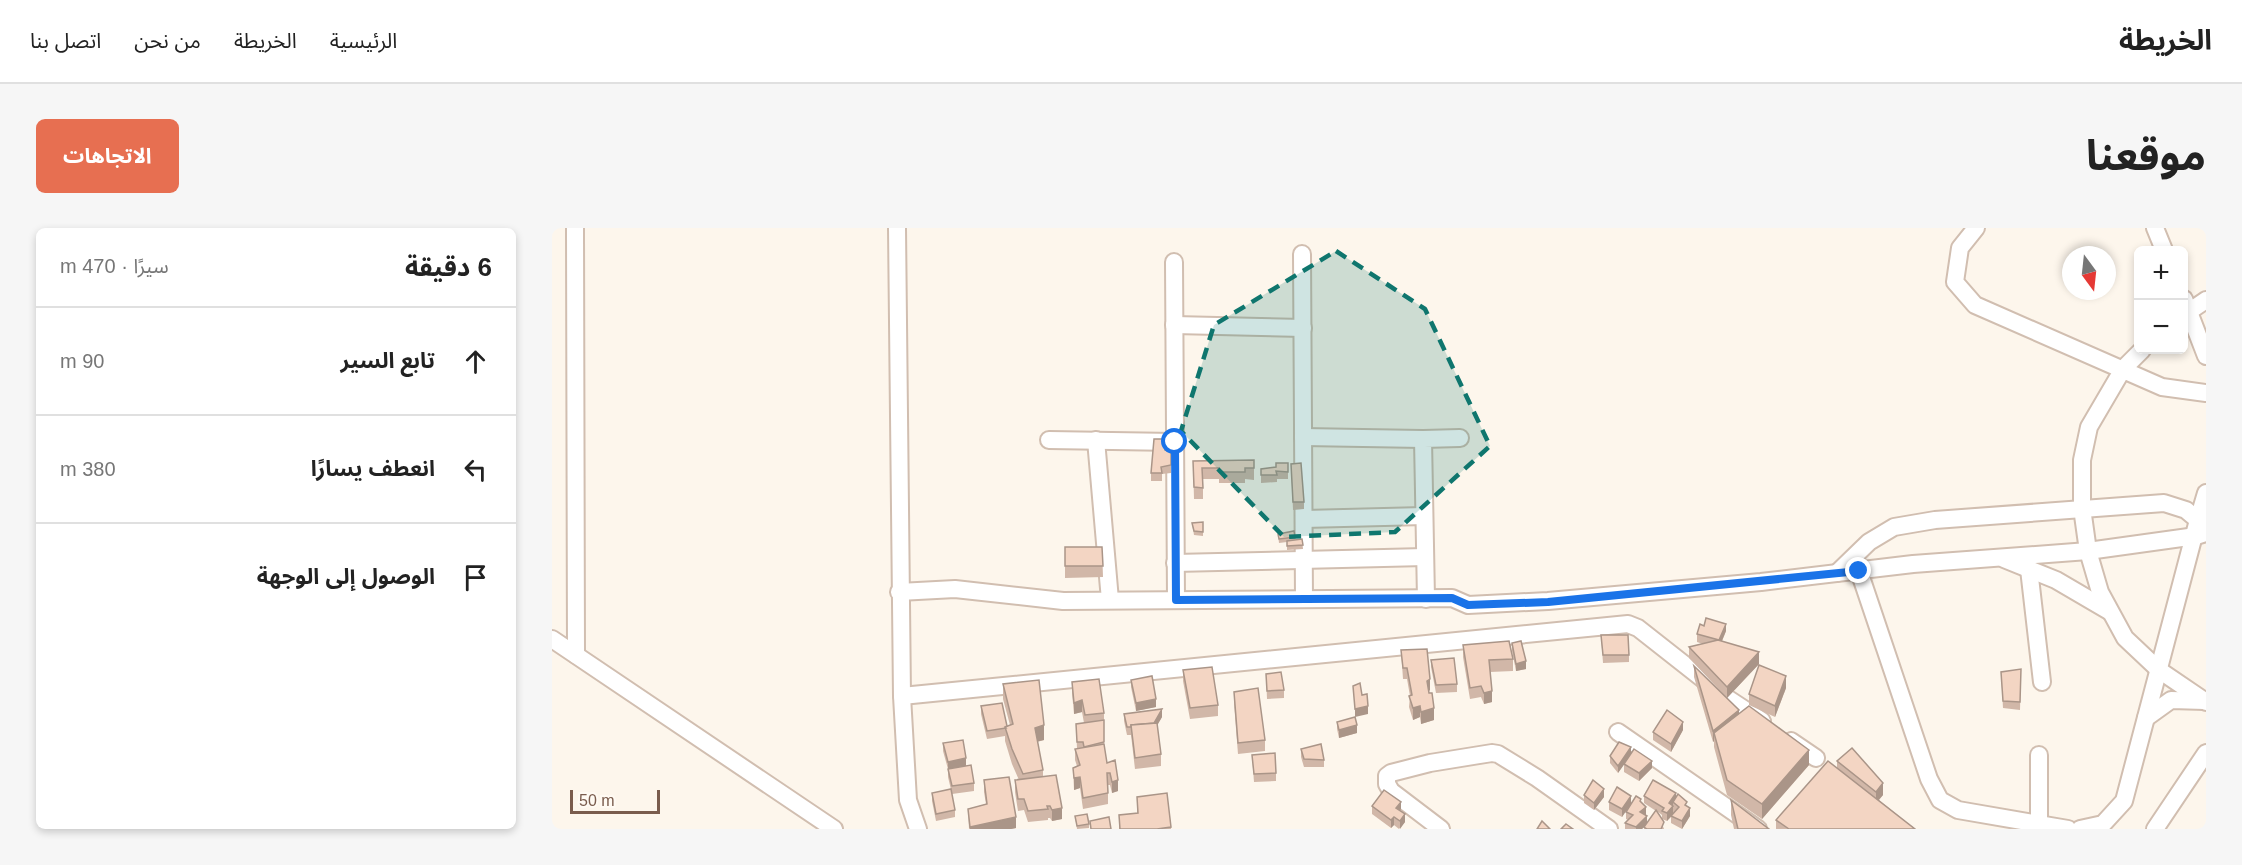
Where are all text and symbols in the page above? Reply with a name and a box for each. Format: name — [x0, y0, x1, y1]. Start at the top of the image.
text: الخريطة — [2119, 25, 2212, 56]
text: اتصل بنا — [30, 29, 101, 52]
text: من نحن — [134, 29, 201, 52]
text: الخريطة — [234, 29, 297, 52]
text: الرئيسية — [330, 29, 397, 52]
button: الاتجاهات — [36, 119, 179, 193]
text: موقعنا — [2086, 132, 2206, 179]
north arrow — [2062, 246, 2116, 300]
map controls — [2134, 246, 2188, 354]
button: + — [2134, 246, 2188, 300]
text: 6 دقيقة — [405, 252, 492, 282]
text: سيرًا · 470 m — [60, 255, 169, 277]
button: − — [2134, 300, 2188, 354]
icon: ahead — [459, 345, 492, 378]
text: تابع السير — [341, 348, 435, 373]
text: 90 m — [60, 350, 104, 372]
route start — [1161, 428, 1187, 454]
icon: left — [459, 453, 492, 486]
text: انعطف يسارًا — [311, 456, 435, 481]
text: 380 m — [60, 458, 116, 480]
route end — [1845, 557, 1871, 583]
icon: arrive — [459, 561, 492, 594]
text: الوصول إلى الوجهة — [257, 564, 435, 589]
scale bar — [570, 787, 660, 814]
text: 50 m — [579, 792, 615, 809]

